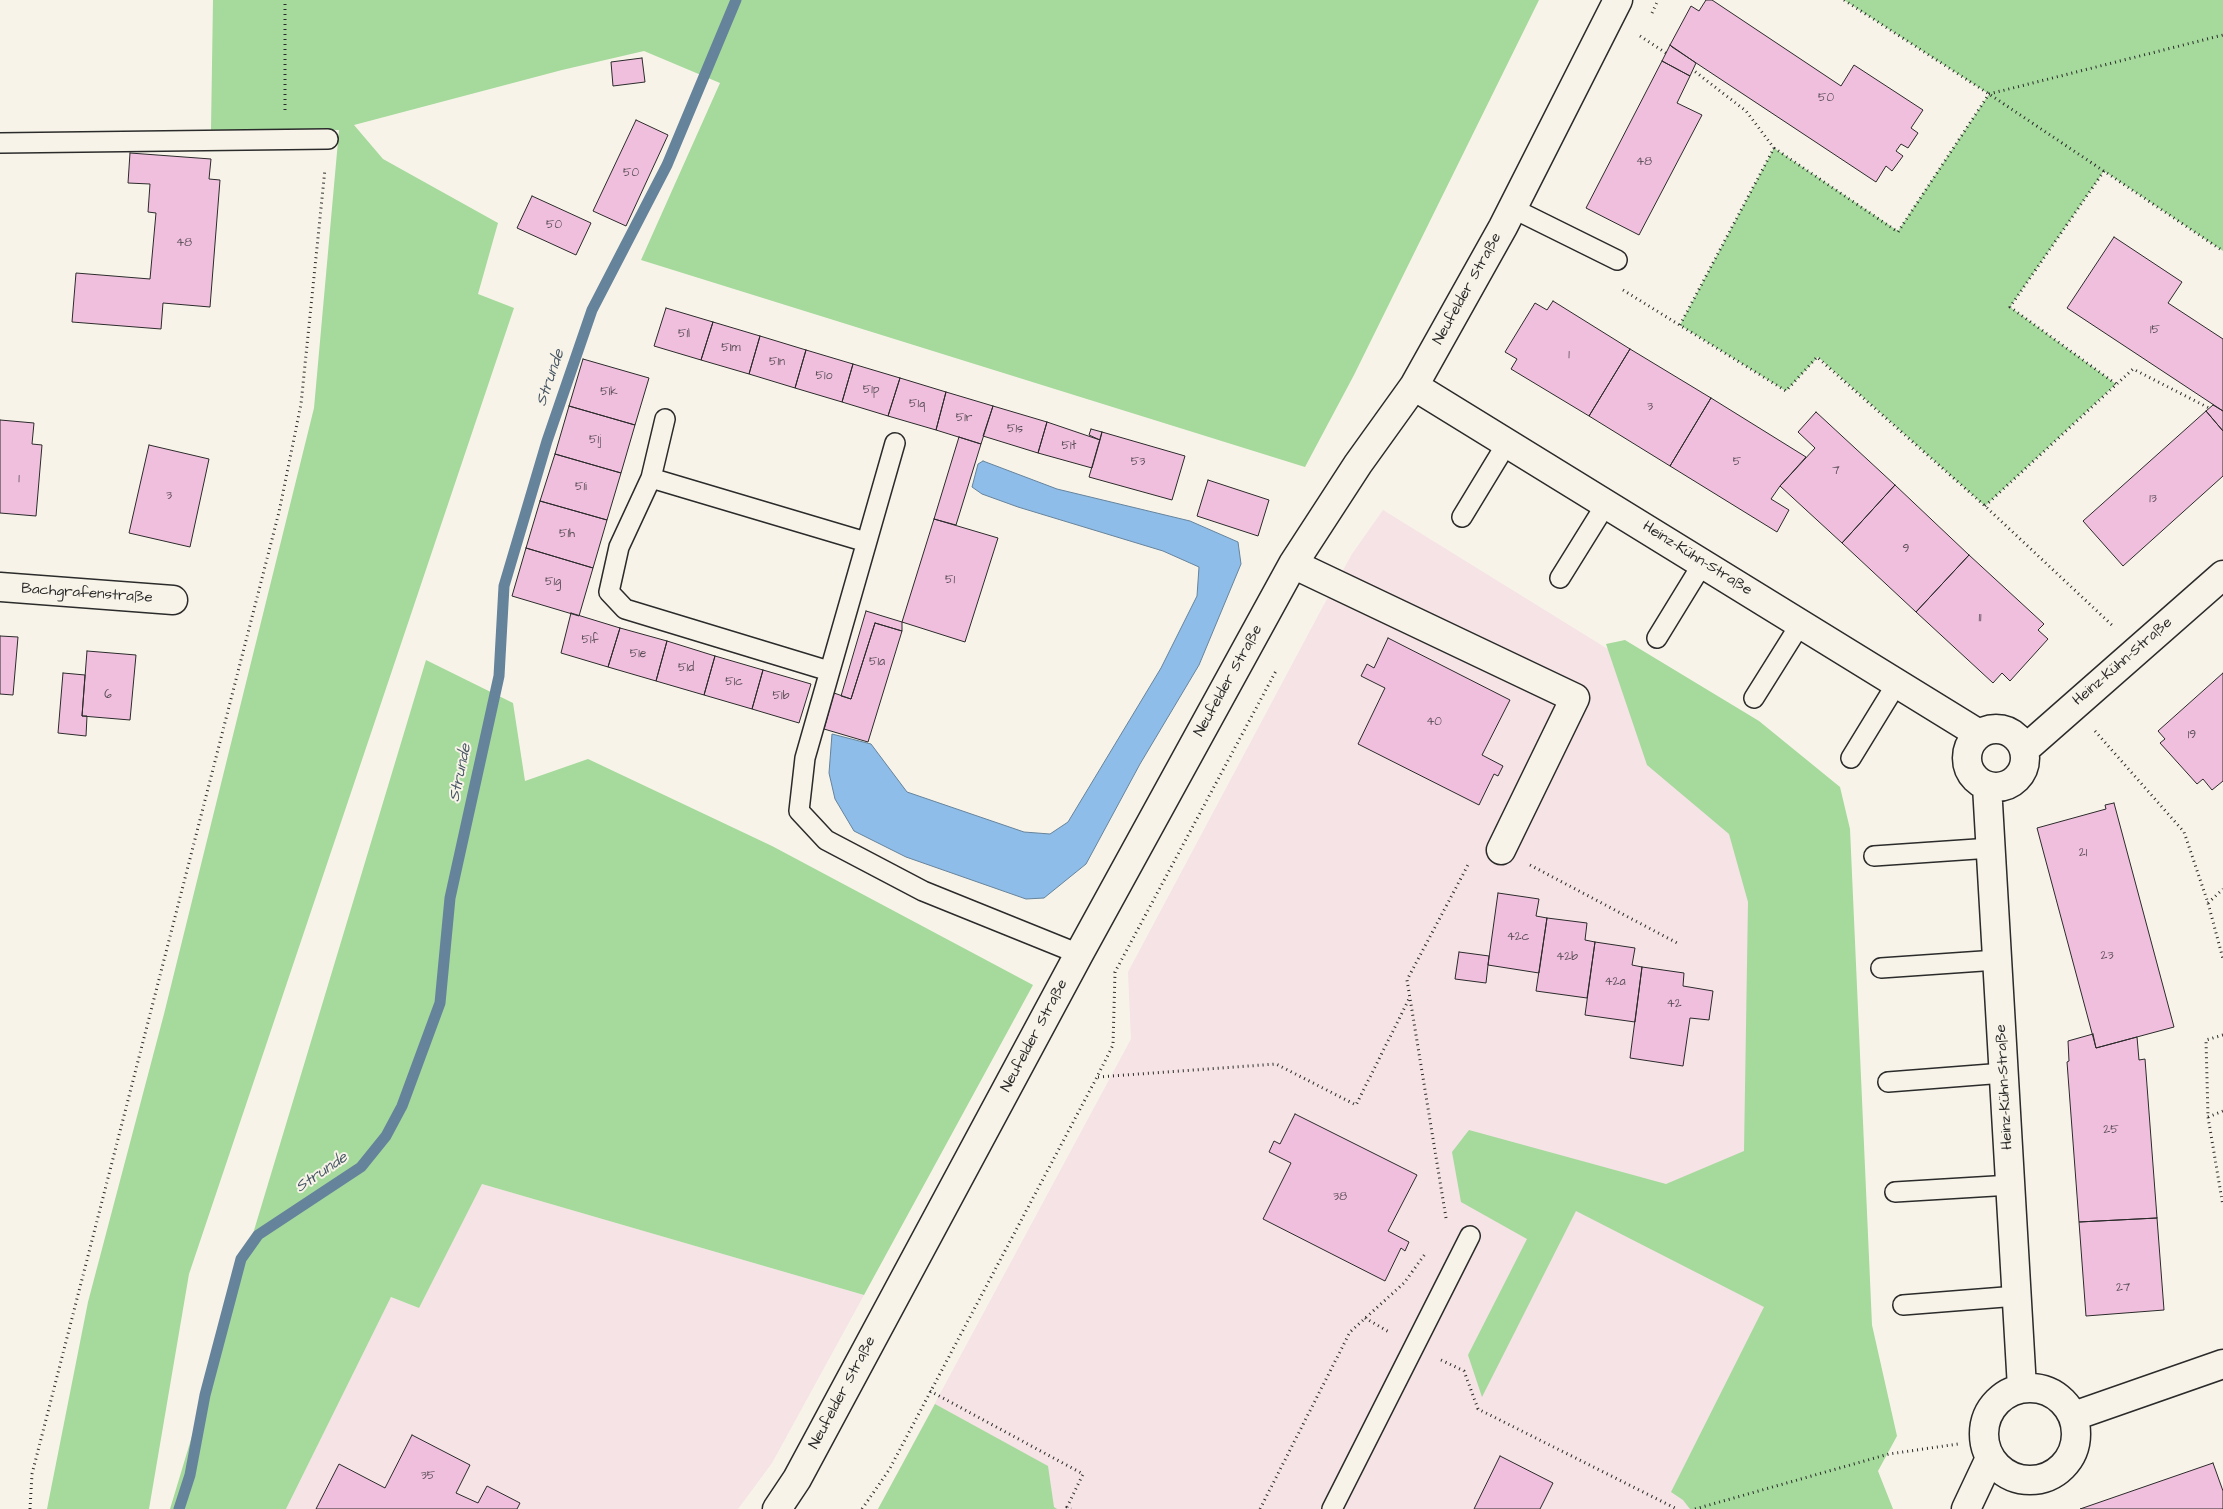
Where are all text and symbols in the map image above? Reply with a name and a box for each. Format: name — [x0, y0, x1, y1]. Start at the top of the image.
house number: 50 — [1818, 91, 1834, 105]
house number: 48 — [1636, 155, 1652, 169]
house number: 50 — [623, 166, 639, 180]
house number: 50 — [546, 218, 562, 232]
street label: Neufelder Straße — [1430, 230, 1506, 348]
house number: 48 — [176, 236, 192, 250]
house number: 15 — [2150, 323, 2160, 337]
house number: 51l — [678, 327, 690, 341]
house number: 51m — [721, 341, 741, 355]
water label: Strunde — [532, 347, 570, 409]
house number: 1 — [1568, 348, 1570, 362]
house number: 51n — [769, 355, 785, 369]
house number: 51o — [816, 369, 832, 383]
house number: 51p — [863, 383, 879, 397]
house number: 51k — [600, 385, 618, 399]
house number: 51q — [909, 397, 925, 411]
house number: 3 — [1647, 400, 1653, 414]
house number: 51r — [956, 411, 972, 425]
house number: 51s — [1007, 422, 1023, 436]
house number: 51j — [589, 433, 601, 447]
house number: 51t — [1062, 439, 1076, 453]
house number: 53 — [1131, 455, 1145, 469]
house number: 5 — [1733, 455, 1741, 469]
house number: 7 — [1832, 464, 1840, 478]
house number: 1 — [18, 472, 20, 486]
house number: 51i — [575, 480, 587, 494]
house number: 3 — [166, 489, 172, 503]
house number: 13 — [2149, 492, 2157, 506]
street label: Heinz-Kühn-Straße — [1639, 518, 1755, 600]
house number: 51h — [559, 527, 575, 541]
house number: 9 — [1903, 542, 1909, 556]
house number: 51 — [945, 573, 955, 587]
house number: 51g — [545, 575, 561, 589]
street label: Bachgrafenstraße — [21, 580, 153, 608]
house number: 11 — [1978, 611, 1982, 625]
street label: Heinz-Kühn-Straße — [2070, 614, 2176, 710]
street label: Neufelder Straße — [1191, 622, 1267, 740]
house number: 51f — [581, 633, 599, 647]
house number: 51e — [630, 647, 646, 661]
house number: 51a — [869, 655, 885, 669]
house number: 51d — [678, 661, 694, 675]
house number: 51c — [725, 675, 743, 689]
house number: 6 — [104, 688, 112, 702]
house number: 51b — [773, 689, 789, 703]
house number: 40 — [1426, 715, 1442, 729]
house number: 19 — [2188, 728, 2196, 742]
water label: Strunde — [446, 742, 476, 804]
house number: 21 — [2079, 846, 2087, 860]
house number: 42c — [1507, 930, 1529, 944]
house number: 23 — [2101, 949, 2113, 963]
house number: 42b — [1556, 950, 1578, 964]
house number: 42a — [1604, 975, 1626, 989]
street label: Neufelder Straße — [998, 977, 1072, 1095]
house number: 42 — [1666, 997, 1682, 1011]
street label: Heinz-Kühn-Straße — [1993, 1024, 2017, 1150]
house number: 25 — [2103, 1123, 2119, 1137]
water label: Strunde — [292, 1149, 352, 1197]
house number: 38 — [1333, 1190, 1347, 1204]
house number: 27 — [2116, 1281, 2130, 1295]
street label: Neufelder Straße — [806, 1334, 880, 1452]
house number: 35 — [421, 1469, 435, 1483]

